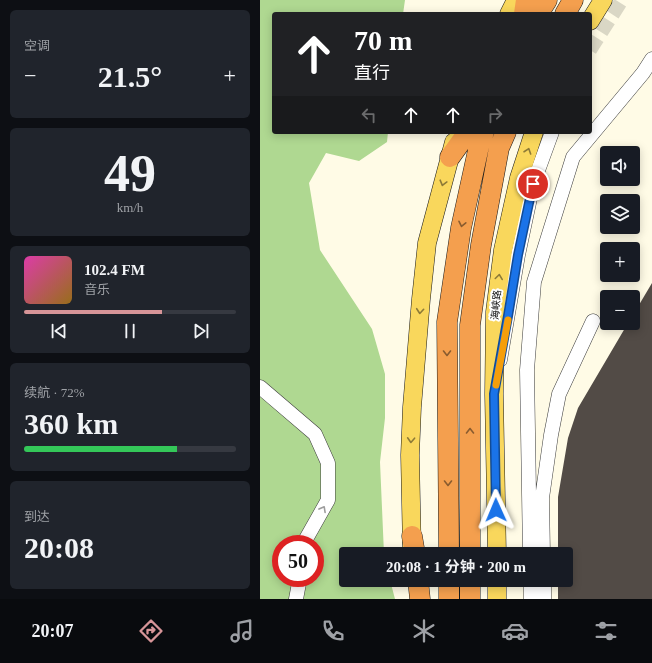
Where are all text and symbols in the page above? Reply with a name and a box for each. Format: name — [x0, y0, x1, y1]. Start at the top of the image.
text: 70 m — [354, 25, 412, 56]
icon: ahead — [288, 28, 340, 80]
text: 空调 — [24, 38, 50, 53]
text: 21.5° — [98, 60, 162, 93]
text: − — [24, 63, 36, 88]
text: + — [224, 63, 236, 88]
text: 直行 — [354, 63, 390, 83]
icon: left — [358, 104, 380, 126]
icon: ahead — [400, 104, 422, 126]
icon: ahead — [442, 104, 464, 126]
icon: right — [484, 104, 506, 126]
text: 49 — [104, 145, 156, 202]
map controls — [600, 146, 640, 330]
button: sound — [600, 146, 640, 186]
one-way arrow — [523, 147, 531, 154]
pin — [516, 167, 550, 201]
icon: arrive — [522, 173, 544, 195]
one-way arrow — [439, 179, 448, 186]
button: layers — [600, 194, 640, 234]
text: km/h — [117, 200, 143, 215]
one-way arrow — [458, 221, 466, 227]
button: + — [600, 242, 640, 282]
text: 102.4 FM — [84, 262, 145, 278]
one-way arrow — [494, 274, 503, 280]
text: 音乐 — [84, 282, 110, 297]
street label: 海峡路 — [489, 290, 503, 320]
button: − — [600, 290, 640, 330]
one-way arrow — [416, 308, 425, 314]
icon: previous — [48, 320, 70, 342]
icon: pause — [119, 320, 141, 342]
icon: next — [190, 320, 212, 342]
one-way arrow — [443, 350, 451, 356]
text: 续航 · 72% — [24, 385, 85, 400]
text: 360 km — [24, 407, 118, 440]
one-way arrow — [466, 428, 474, 434]
one-way arrow — [406, 437, 415, 443]
one-way arrow — [444, 480, 452, 486]
position arrow — [475, 489, 517, 531]
one-way arrow — [318, 506, 325, 513]
text: 到达 — [24, 509, 50, 524]
text: 20:08 — [24, 531, 94, 564]
speed limit sign: 50 — [272, 535, 324, 587]
text: 20:08 · 1 分钟 · 200 m — [386, 559, 526, 575]
icon: directions — [137, 617, 165, 645]
icon: music — [228, 617, 256, 645]
icon: phone — [319, 617, 347, 645]
icon: climate — [410, 617, 438, 645]
icon: car — [501, 617, 529, 645]
icon: filters — [592, 617, 620, 645]
text: 20:07 — [32, 621, 74, 641]

